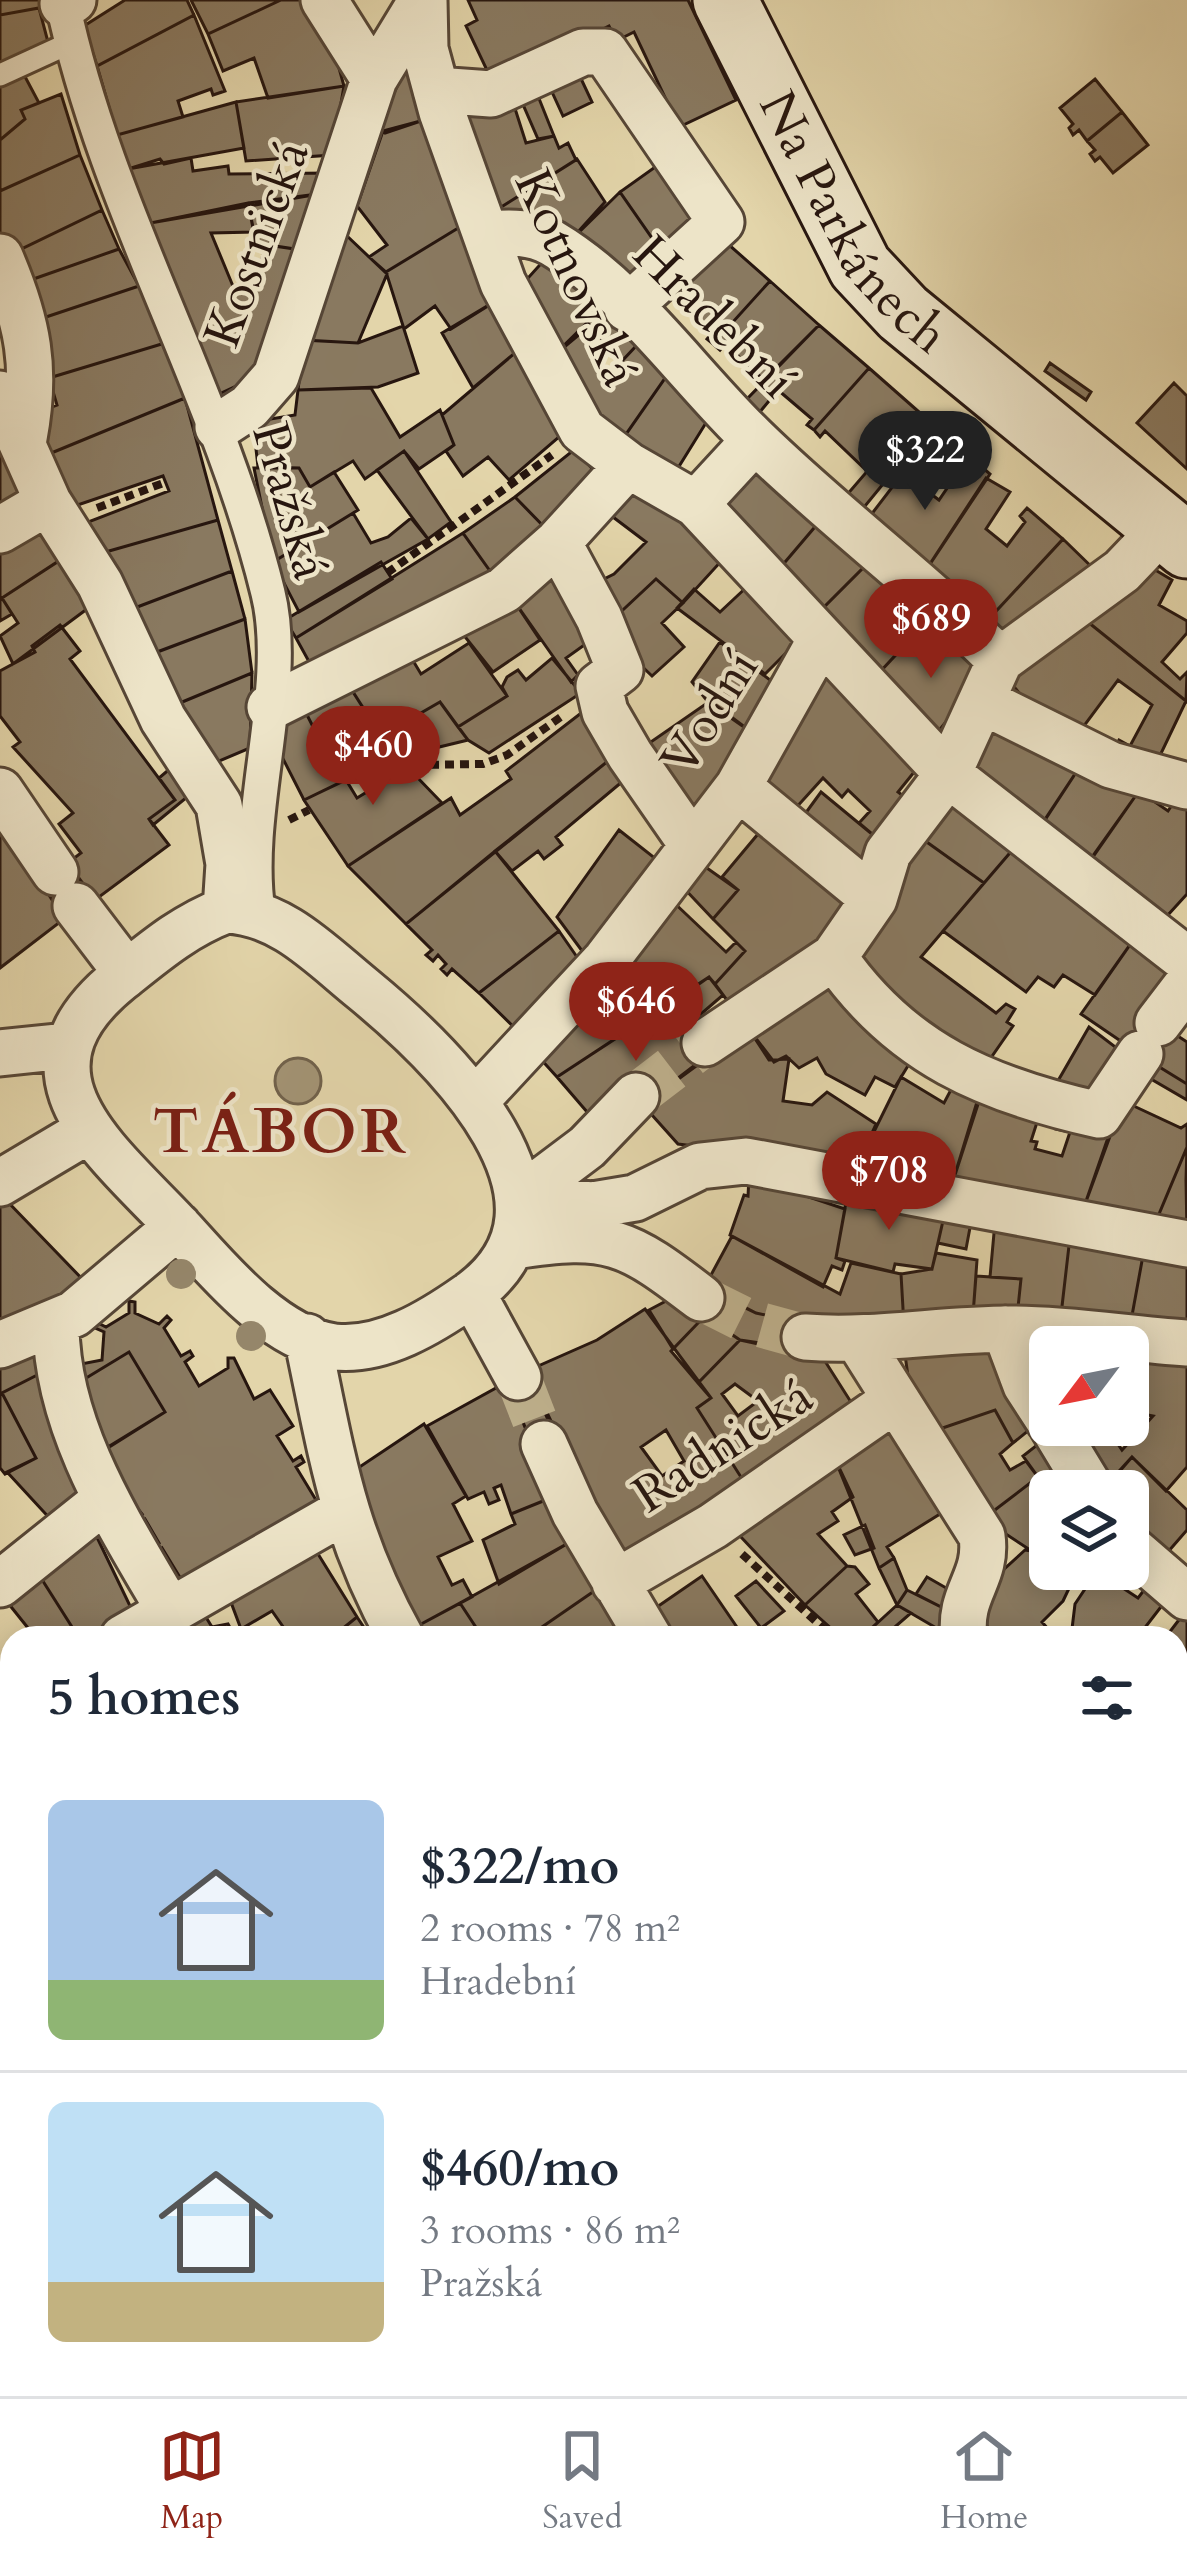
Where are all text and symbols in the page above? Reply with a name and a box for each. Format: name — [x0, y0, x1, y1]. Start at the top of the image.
street label: Na Parkánech — [742, 79, 962, 370]
street label: Kostnická — [187, 131, 327, 357]
street label: Kotnovská — [497, 159, 655, 397]
street label: Hradební — [617, 220, 811, 414]
pin: $322 — [854, 411, 996, 513]
street label: Pražská — [234, 414, 346, 588]
text: $322 — [885, 423, 965, 476]
pin: $689 — [860, 579, 1002, 681]
text: $689 — [891, 591, 971, 644]
street label: Vodní — [644, 637, 776, 789]
pin: $460 — [302, 706, 444, 808]
text: $460 — [333, 718, 413, 771]
pin: $646 — [565, 962, 707, 1064]
text: $646 — [596, 974, 676, 1027]
district label: TÁBOR — [153, 1090, 409, 1175]
pin: $708 — [818, 1131, 960, 1233]
text: $708 — [849, 1143, 929, 1196]
north arrow — [1029, 1326, 1149, 1446]
map controls — [1029, 1326, 1149, 1590]
street label: Radnická — [620, 1362, 826, 1530]
button: layers — [1029, 1470, 1149, 1590]
text: 5 homes — [48, 1663, 240, 1733]
icon: filters — [1074, 1665, 1140, 1731]
text: $322/mo — [420, 1832, 619, 1902]
icon: home — [144, 1848, 288, 1992]
text: 2 rooms · 78 m² — [420, 1902, 680, 1955]
text: Hradební — [420, 1955, 576, 2008]
text: $460/mo — [420, 2134, 619, 2204]
icon: home — [144, 2150, 288, 2294]
text: 3 rooms · 86 m² — [420, 2204, 680, 2257]
text: Pražská — [420, 2257, 542, 2310]
tab: Map — [159, 2423, 225, 2540]
tab: Saved — [542, 2423, 622, 2540]
tab: Home — [940, 2423, 1028, 2540]

